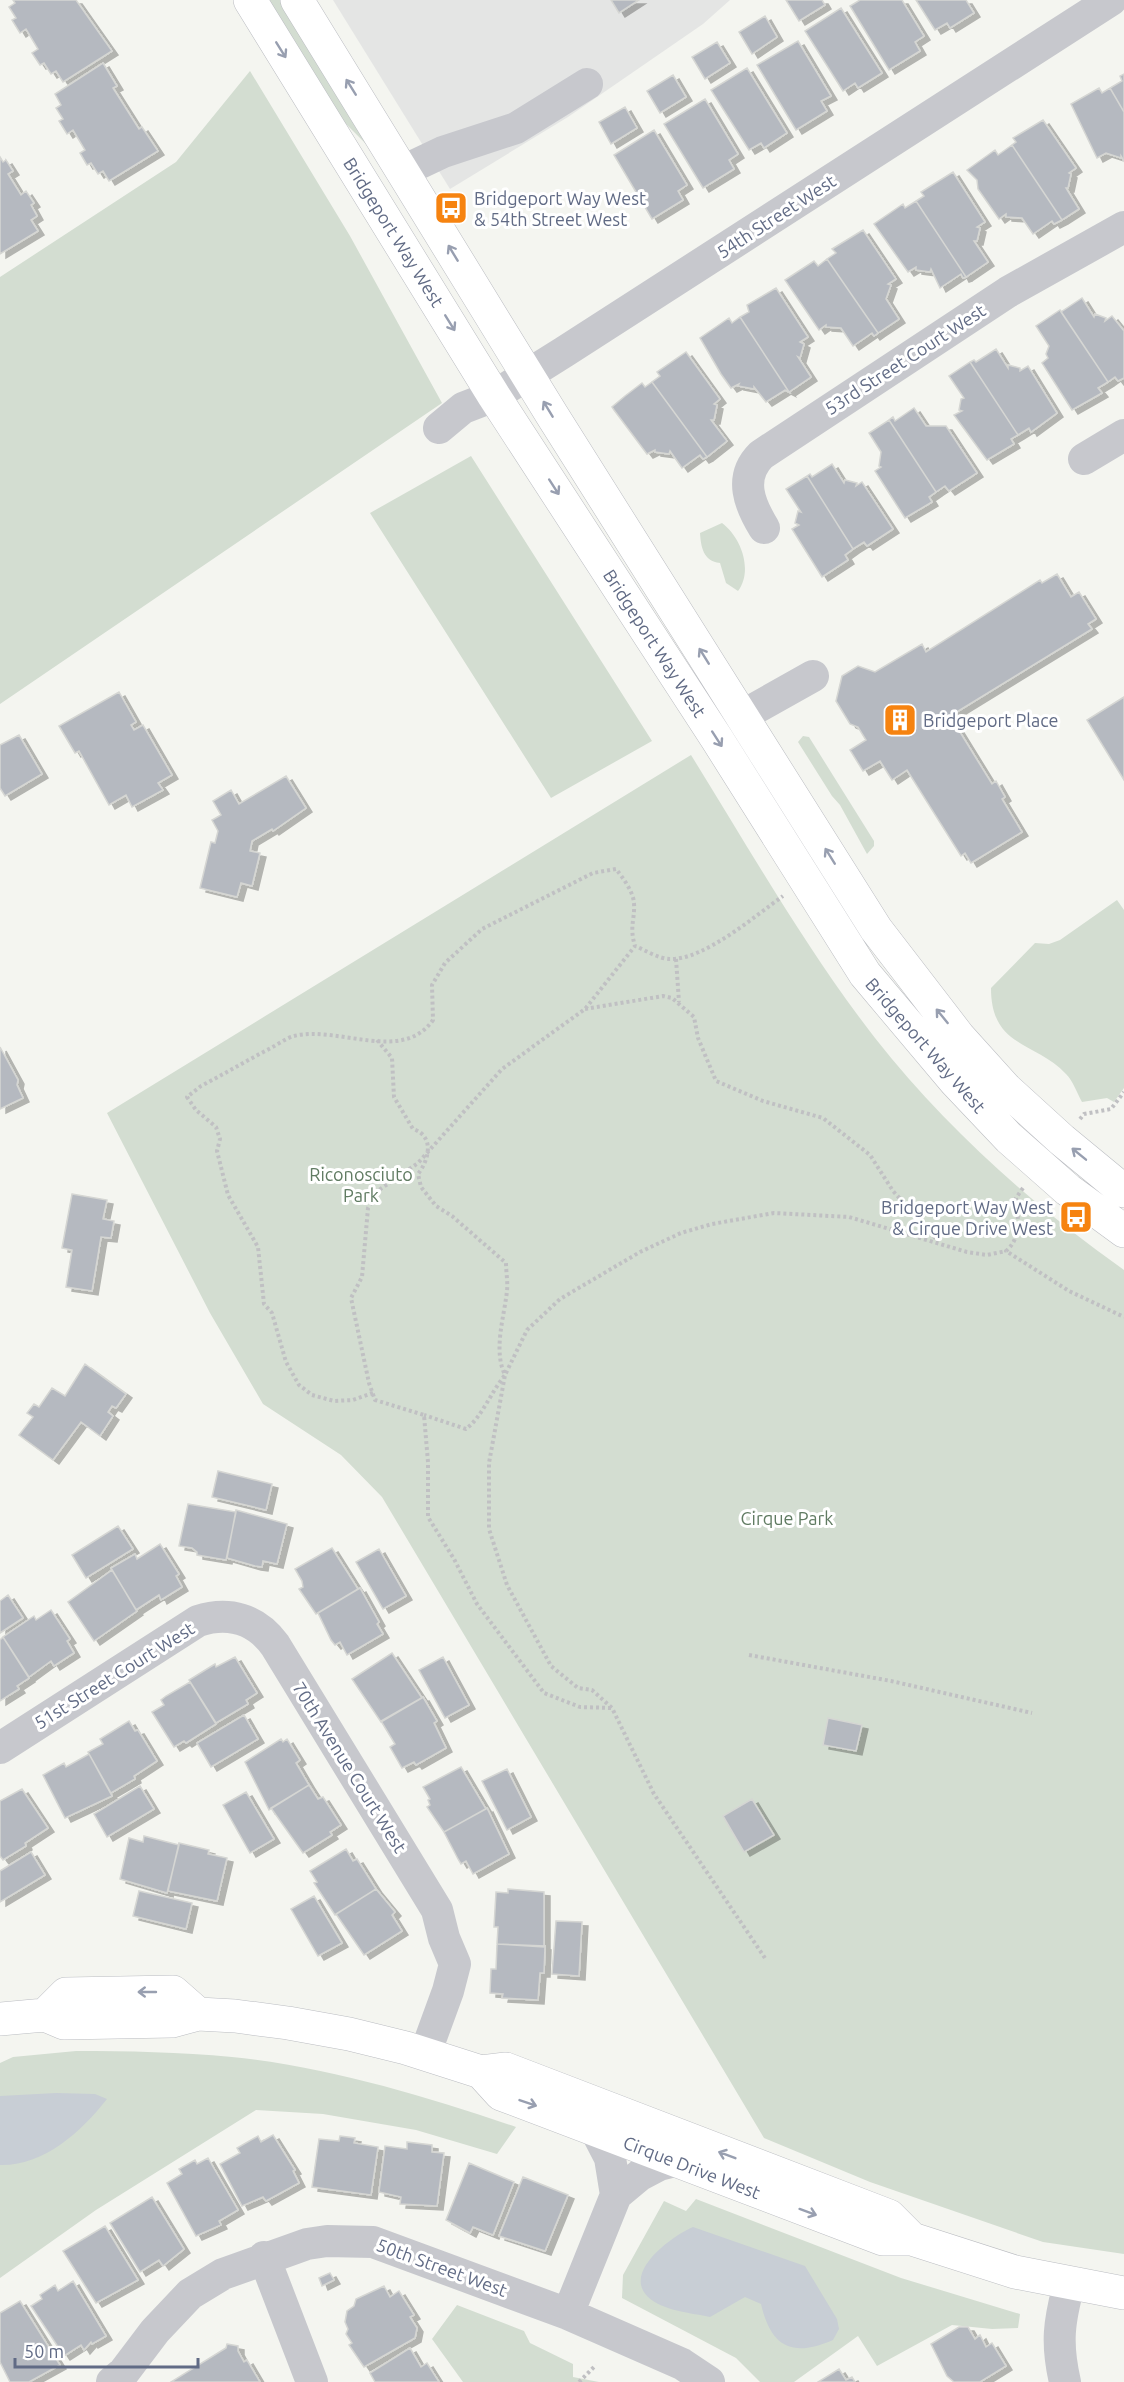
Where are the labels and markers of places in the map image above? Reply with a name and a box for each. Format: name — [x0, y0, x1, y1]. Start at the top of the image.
place label: Bridgeport Way West & 54th Street West — [474, 188, 646, 229]
bus stop icon: Bridgeport Way West & 54th Street West — [433, 190, 469, 226]
building icon: Bridgeport Place — [882, 702, 918, 738]
place label: Bridgeport Place — [923, 710, 1059, 730]
place label: Bridgeport Way West & Cirque Drive West — [881, 1197, 1053, 1238]
bus stop icon: Bridgeport Way West & Cirque Drive West — [1058, 1199, 1094, 1235]

